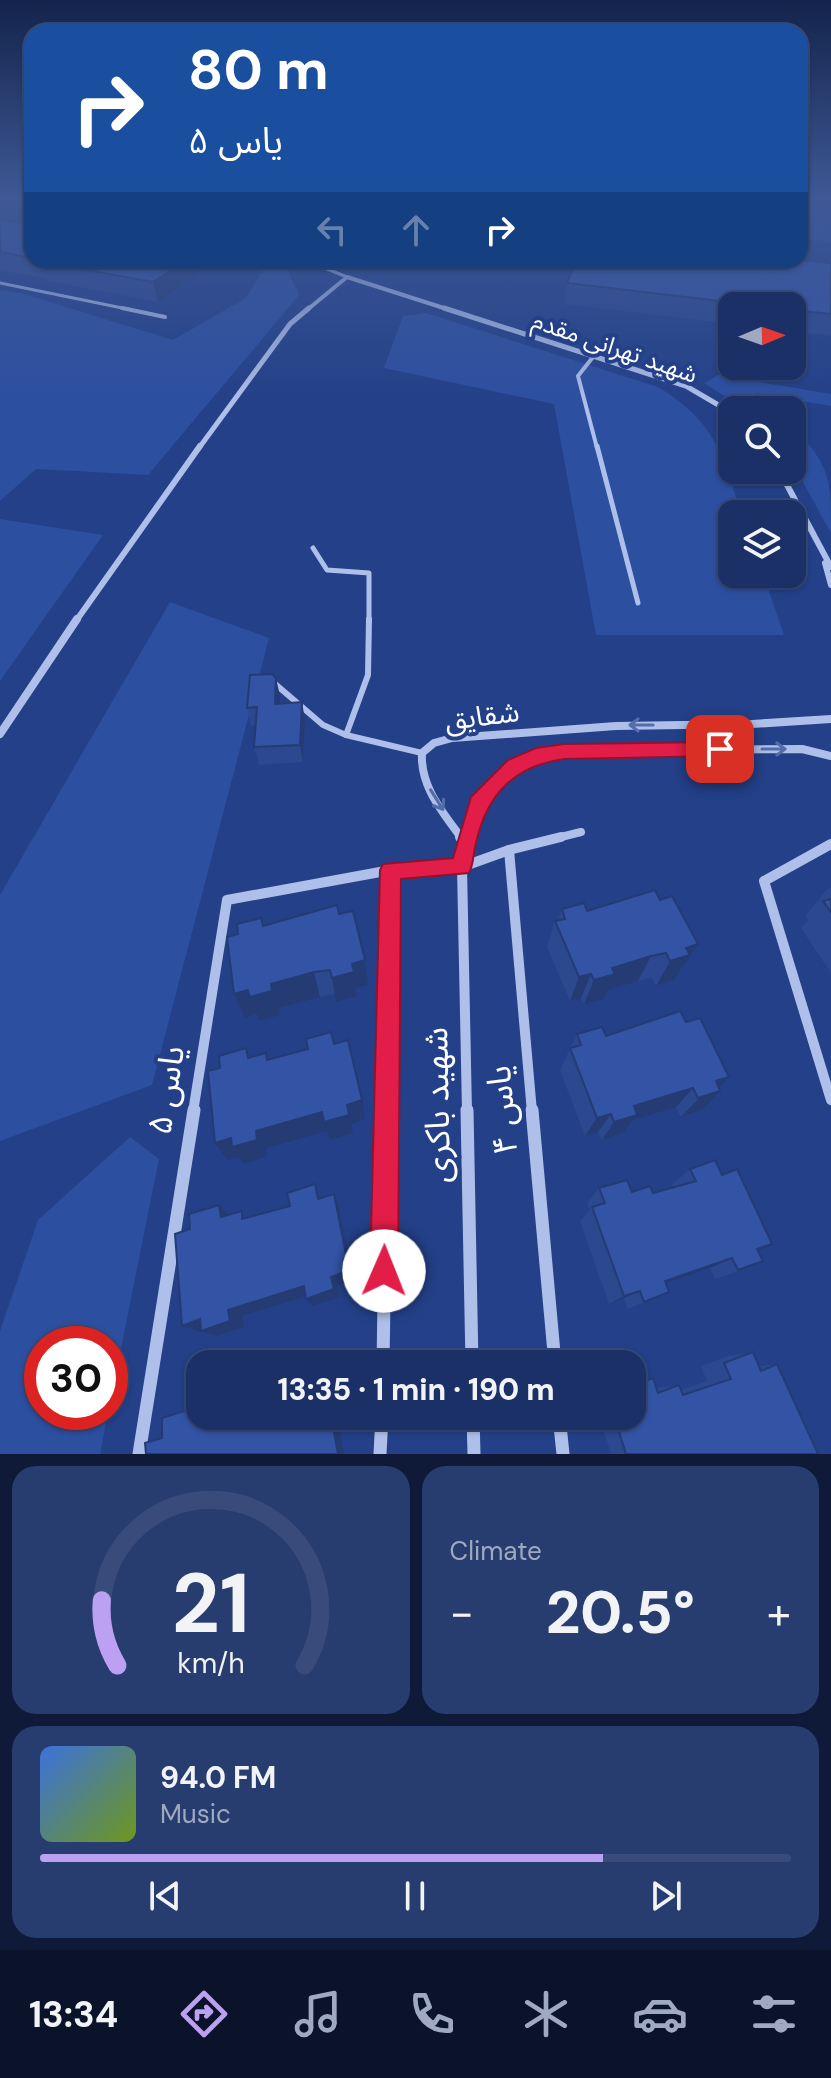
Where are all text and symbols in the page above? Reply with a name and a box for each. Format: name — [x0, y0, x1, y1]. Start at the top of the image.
text: 80 m — [188, 33, 329, 106]
icon: right — [56, 56, 160, 160]
text: یاس ۵ — [188, 117, 283, 164]
icon: left — [310, 208, 354, 252]
icon: ahead — [394, 208, 438, 252]
icon: right — [478, 208, 522, 252]
north arrow — [718, 292, 806, 380]
map controls — [718, 292, 806, 588]
street label: شهید تهرانی مقدم — [527, 304, 702, 393]
button: search — [718, 396, 806, 484]
button: layers — [718, 500, 806, 588]
street label: شقایق — [443, 693, 521, 739]
pin — [686, 715, 754, 783]
one-way arrow — [628, 718, 655, 733]
icon: arrive — [698, 727, 742, 771]
one-way arrow — [760, 741, 787, 757]
one-way arrow — [430, 788, 446, 811]
street label: شهید باکری — [413, 1027, 461, 1183]
street label: یاس ۵ — [137, 1042, 195, 1138]
street label: یاس ۴ — [476, 1063, 528, 1157]
position arrow — [342, 1229, 426, 1313]
speed limit sign: 30 — [24, 1326, 128, 1430]
text: 13:35 · 1 min · 190 m — [277, 1370, 555, 1409]
text: Climate — [450, 1534, 542, 1568]
text: 21 — [172, 1549, 250, 1658]
text: 20.5° — [546, 1573, 695, 1652]
text: − — [450, 1584, 474, 1642]
text: + — [767, 1584, 791, 1642]
text: km/h — [177, 1645, 245, 1682]
text: 94.0 FM — [160, 1758, 276, 1797]
text: Music — [160, 1797, 231, 1831]
icon: previous — [143, 1874, 187, 1918]
icon: pause — [393, 1874, 437, 1918]
icon: next — [644, 1874, 688, 1918]
icon: directions — [176, 1986, 232, 2042]
icon: music — [290, 1986, 346, 2042]
icon: phone — [404, 1986, 460, 2042]
icon: climate — [518, 1986, 574, 2042]
icon: car — [632, 1986, 688, 2042]
icon: filters — [746, 1986, 802, 2042]
text: 13:34 — [29, 1991, 118, 2038]

